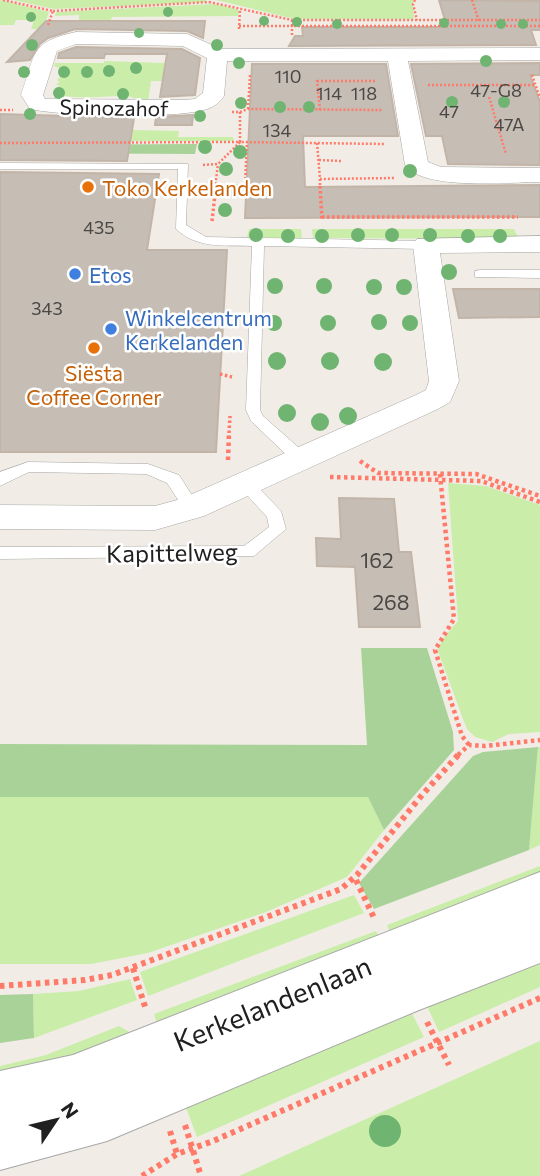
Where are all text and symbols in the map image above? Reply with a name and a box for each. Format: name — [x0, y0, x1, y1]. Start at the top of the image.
house number: 110 — [274, 65, 302, 87]
house number: 47-G8 — [470, 79, 522, 101]
house number: 114 — [316, 82, 342, 104]
house number: 118 — [351, 82, 377, 104]
street label: Spinozahof — [59, 94, 169, 120]
house number: 47 — [439, 100, 459, 122]
house number: 47A — [494, 113, 524, 135]
house number: 134 — [263, 119, 292, 141]
place label: Toko Kerkelanden — [102, 175, 272, 200]
marker: Toko Kerkelanden — [80, 179, 96, 195]
house number: 435 — [83, 216, 115, 238]
place label: Etos — [89, 262, 132, 287]
marker: Etos — [67, 266, 83, 282]
house number: 343 — [31, 297, 63, 319]
place label: Winkelcentrum Kerkelanden — [125, 305, 272, 354]
marker: Winkelcentrum Kerkelanden — [103, 321, 119, 337]
marker: Siësta Coffee Corner — [86, 340, 102, 356]
place label: Siësta Coffee Corner — [26, 360, 162, 409]
street label: Kapittelweg — [106, 536, 238, 568]
house number: 162 — [360, 547, 394, 572]
house number: 268 — [372, 589, 410, 614]
street label: Kerkelandenlaan — [168, 948, 376, 1058]
north arrow — [21, 1085, 91, 1155]
text: N — [57, 1098, 84, 1122]

